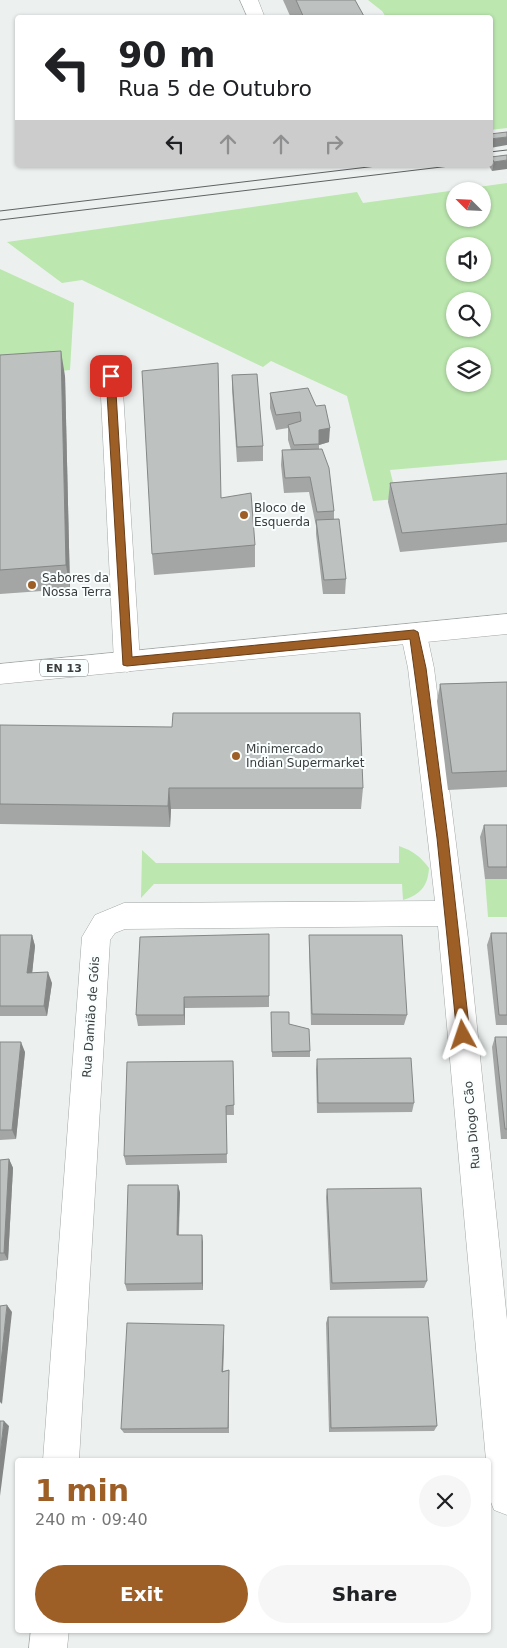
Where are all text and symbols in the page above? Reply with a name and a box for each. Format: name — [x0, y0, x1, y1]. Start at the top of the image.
icon: left — [35, 35, 100, 100]
text: 90 m — [118, 35, 215, 75]
text: Rua 5 de Outubro — [118, 76, 312, 101]
icon: left — [161, 130, 189, 158]
icon: ahead — [214, 130, 242, 158]
icon: ahead — [267, 130, 295, 158]
icon: right — [320, 130, 348, 158]
north arrow — [446, 182, 491, 228]
map controls — [446, 182, 491, 392]
button: sound — [446, 237, 491, 282]
button: search — [446, 292, 491, 337]
button: layers — [446, 347, 491, 392]
pin — [90, 355, 132, 397]
icon: arrive — [97, 362, 125, 390]
place label: Bloco de Esquerda — [254, 501, 310, 529]
marker: Bloco de Esquerda — [238, 509, 250, 521]
place label: Sabores da Nossa Terra — [42, 571, 112, 599]
marker: Sabores da Nossa Terra — [26, 579, 38, 591]
road number: EN 13 — [40, 660, 88, 676]
place label: Minimercado Indian Supermarket — [246, 742, 365, 770]
marker: Minimercado Indian Supermarket — [230, 750, 242, 762]
street label: Rua Damião de Góis — [80, 956, 102, 1078]
position arrow — [436, 1008, 488, 1060]
street label: Rua Diogo Cão — [461, 1080, 483, 1170]
text: 1 min — [35, 1473, 129, 1508]
button: close — [419, 1475, 471, 1527]
text: 240 m · 09:40 — [35, 1510, 148, 1529]
button: Exit — [35, 1565, 248, 1623]
button: Share — [258, 1565, 471, 1623]

